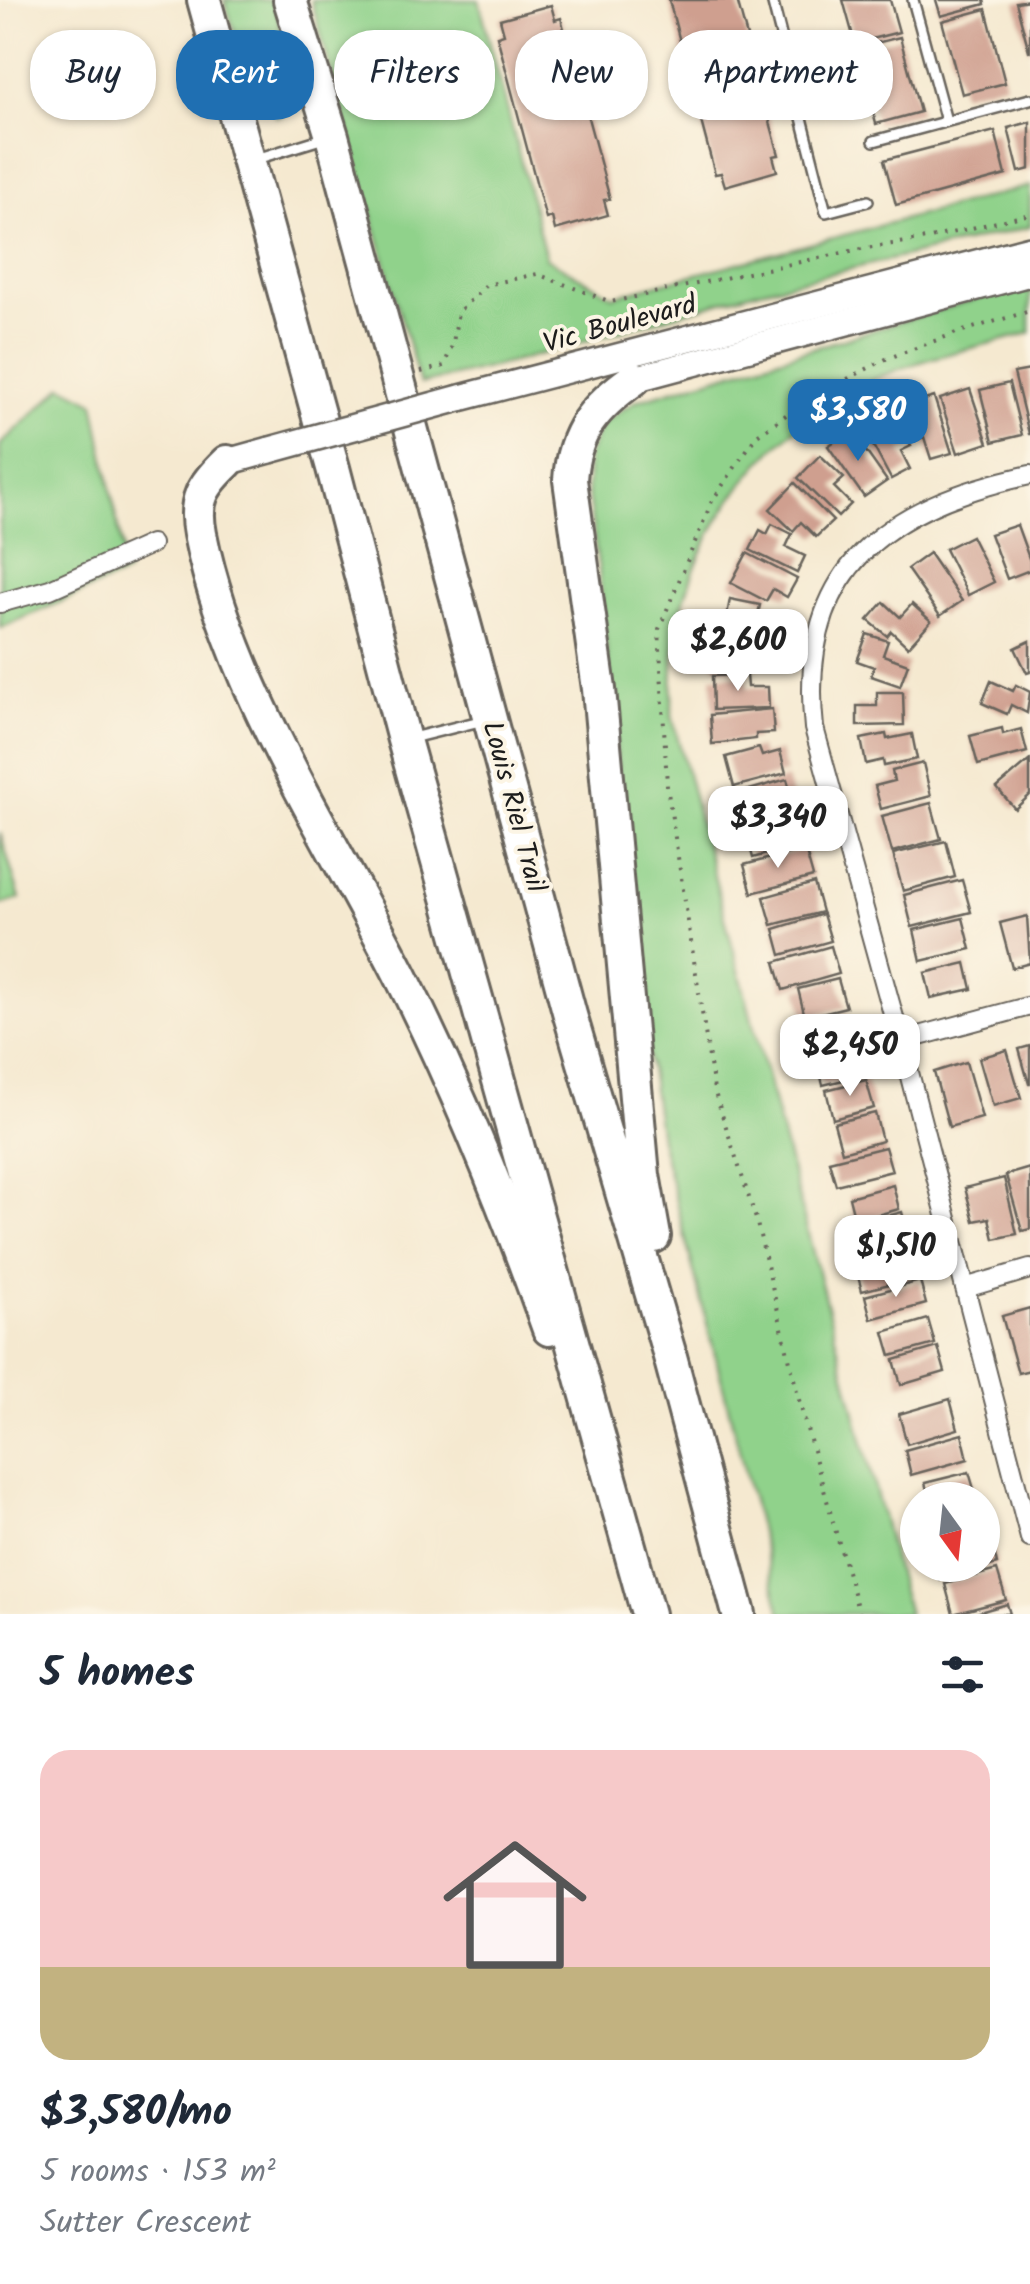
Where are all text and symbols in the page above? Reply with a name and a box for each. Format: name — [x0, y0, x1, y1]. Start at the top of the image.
chip: Buy — [30, 30, 156, 120]
chip: Rent — [176, 30, 314, 120]
chip: Filters — [334, 30, 495, 120]
chip: New — [515, 30, 648, 120]
chip: Apartment — [668, 30, 893, 120]
street label: Vic Boulevard — [538, 283, 703, 367]
pin: $3,580 — [777, 379, 939, 464]
text: $3,580 — [810, 386, 906, 437]
pin: $2,600 — [657, 609, 819, 694]
text: $2,600 — [690, 616, 786, 667]
street label: Louis Riel Trail — [469, 716, 558, 898]
pin: $3,340 — [697, 786, 859, 871]
text: $3,340 — [730, 793, 826, 844]
pin: $2,450 — [769, 1014, 931, 1099]
text: $2,450 — [802, 1021, 898, 1072]
pin: $1,510 — [815, 1215, 977, 1300]
text: $1,510 — [856, 1222, 936, 1273]
north arrow — [900, 1482, 1000, 1582]
map controls — [900, 1482, 1000, 1582]
text: 5 homes — [40, 1641, 195, 1708]
icon: filters — [935, 1647, 990, 1702]
icon: home — [425, 1815, 605, 1995]
text: $3,580/mo — [40, 2080, 232, 2147]
text: 5 rooms · 153 m² — [40, 2147, 276, 2198]
text: Sutter Crescent — [40, 2198, 251, 2249]

